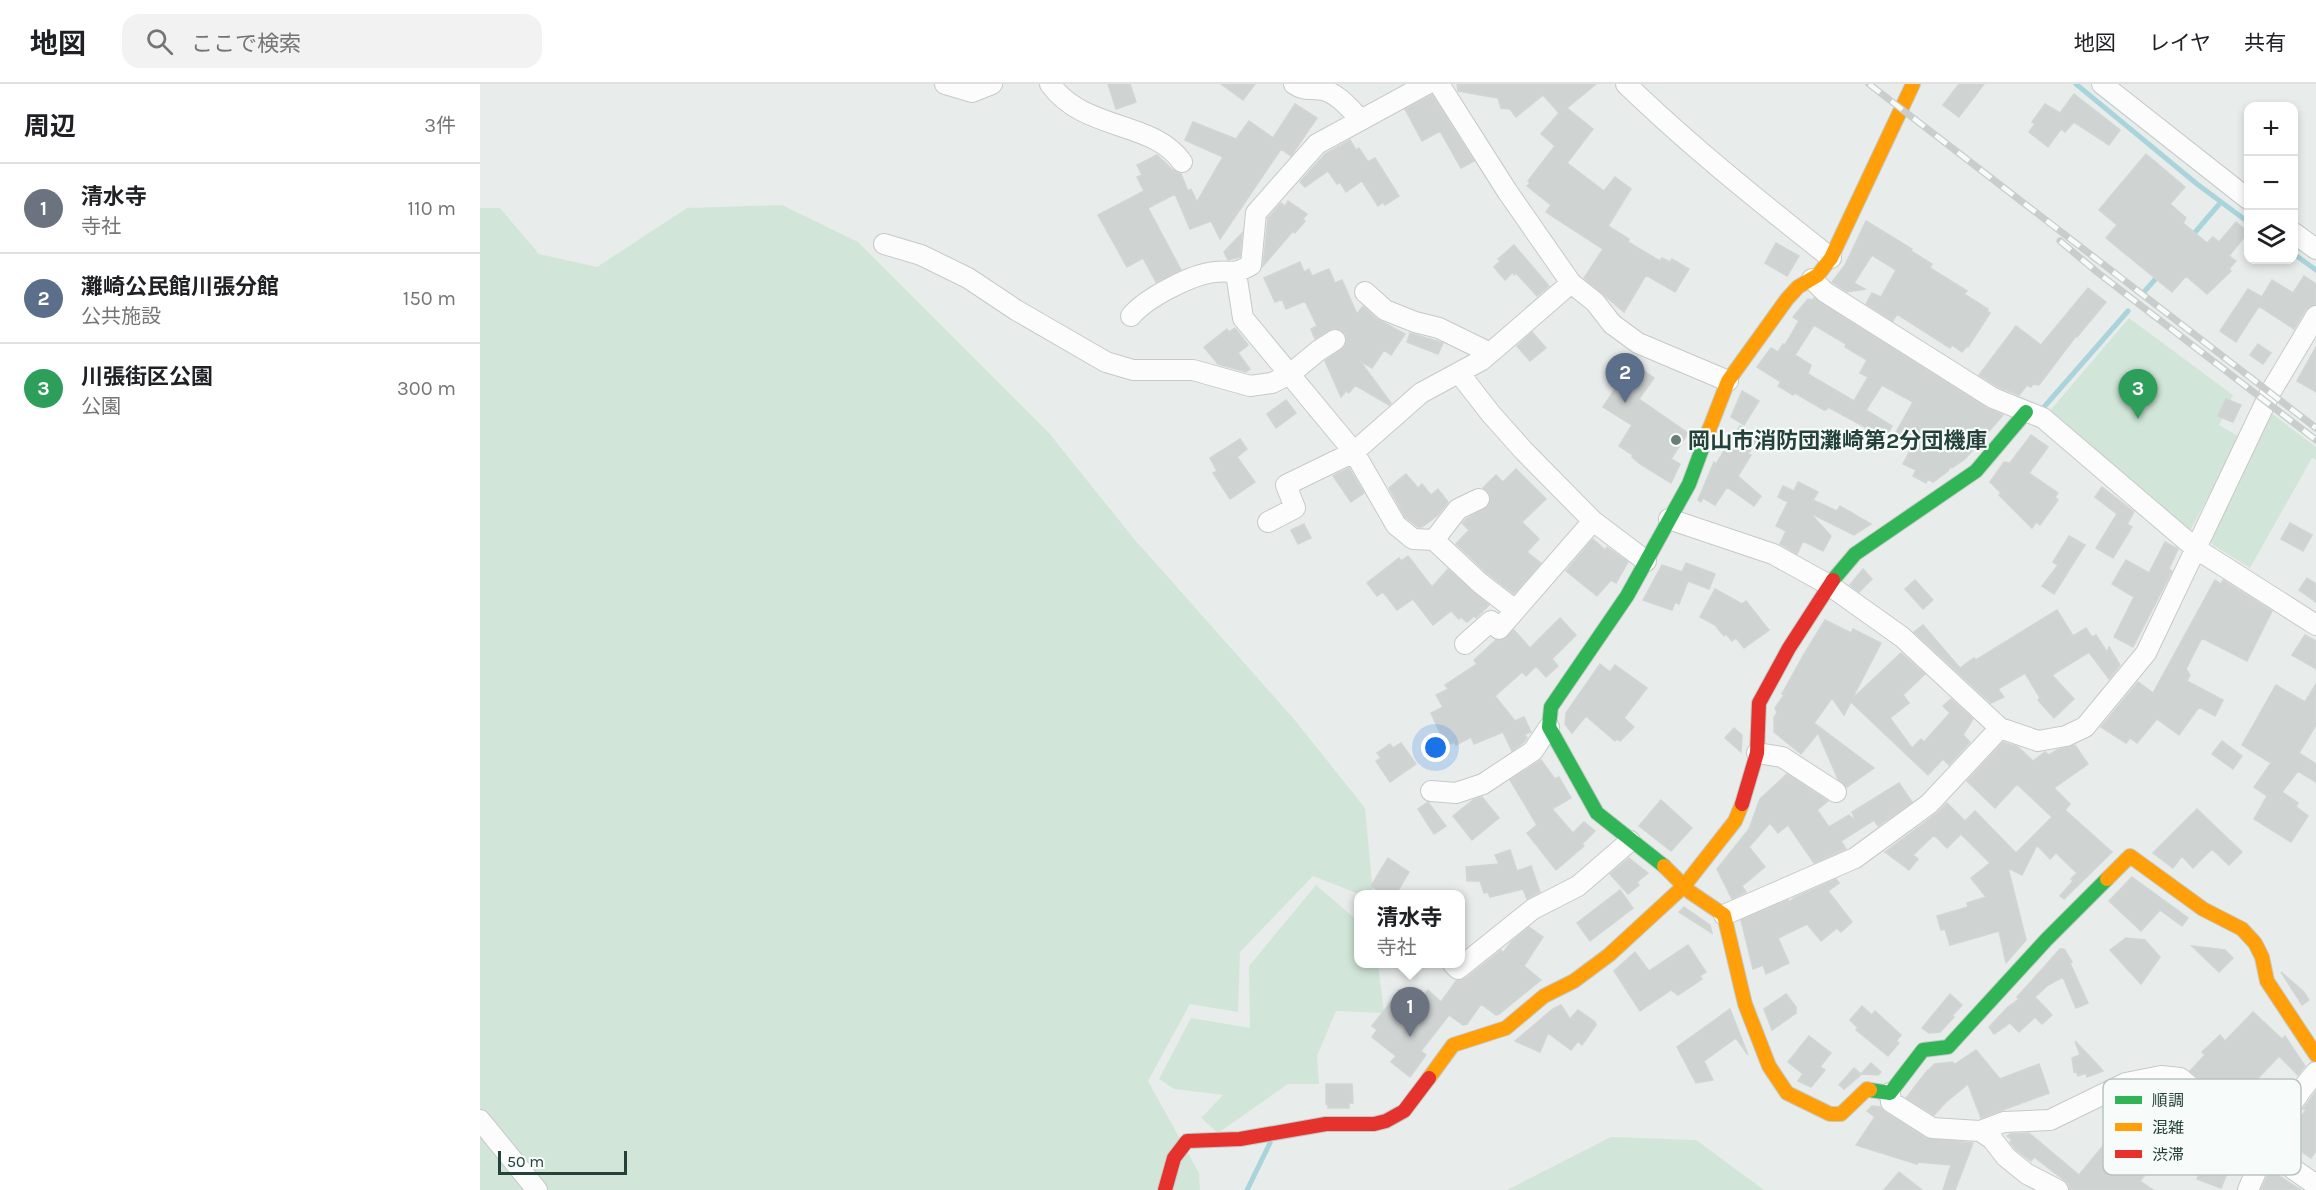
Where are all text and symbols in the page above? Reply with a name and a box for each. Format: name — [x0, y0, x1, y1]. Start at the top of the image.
search box — [122, 14, 542, 68]
icon: search — [143, 25, 176, 58]
text: 地図 — [30, 27, 86, 60]
text: ここで検索 — [191, 31, 301, 57]
text: 地図 — [2074, 31, 2116, 55]
text: レイヤ — [2149, 31, 2211, 55]
text: 共有 — [2244, 31, 2286, 55]
map controls — [2244, 102, 2298, 264]
button: + — [2244, 102, 2298, 156]
text: 周辺 — [24, 111, 76, 142]
text: 3件 — [424, 114, 456, 137]
button: − — [2244, 156, 2298, 210]
text: 清水寺 — [81, 184, 147, 210]
text: 1 — [40, 197, 47, 220]
text: 110 m — [407, 197, 456, 220]
button: layers — [2244, 210, 2298, 264]
text: 寺社 — [81, 215, 121, 238]
text: 灘崎公民館川張分館 — [81, 274, 279, 300]
text: 2 — [37, 287, 50, 310]
text: 150 m — [403, 287, 456, 310]
text: 公共施設 — [81, 305, 161, 328]
pin: 2 — [1606, 354, 1644, 403]
text: 川張街区公園 — [81, 364, 213, 390]
pin: 3 — [2118, 370, 2158, 419]
text: 3 — [37, 377, 50, 400]
text: 300 m — [397, 377, 456, 400]
text: 公園 — [81, 395, 121, 418]
place label: 岡山市消防団灘崎第2分団機庫 — [1688, 428, 1987, 454]
marker: 岡山市消防団灘崎第2分団機庫 — [1669, 433, 1683, 447]
your location — [1421, 733, 1450, 762]
popup — [1354, 890, 1465, 968]
text: 清水寺 — [1376, 905, 1443, 931]
text: 寺社 — [1376, 936, 1416, 959]
pin: 1 — [1390, 988, 1430, 1037]
legend — [2103, 1079, 2301, 1175]
text: 順調 — [2152, 1091, 2184, 1110]
text: 混雑 — [2152, 1118, 2184, 1137]
text: 渋滞 — [2152, 1145, 2184, 1164]
scale bar — [498, 1148, 627, 1176]
text: 50 m — [507, 1152, 544, 1171]

